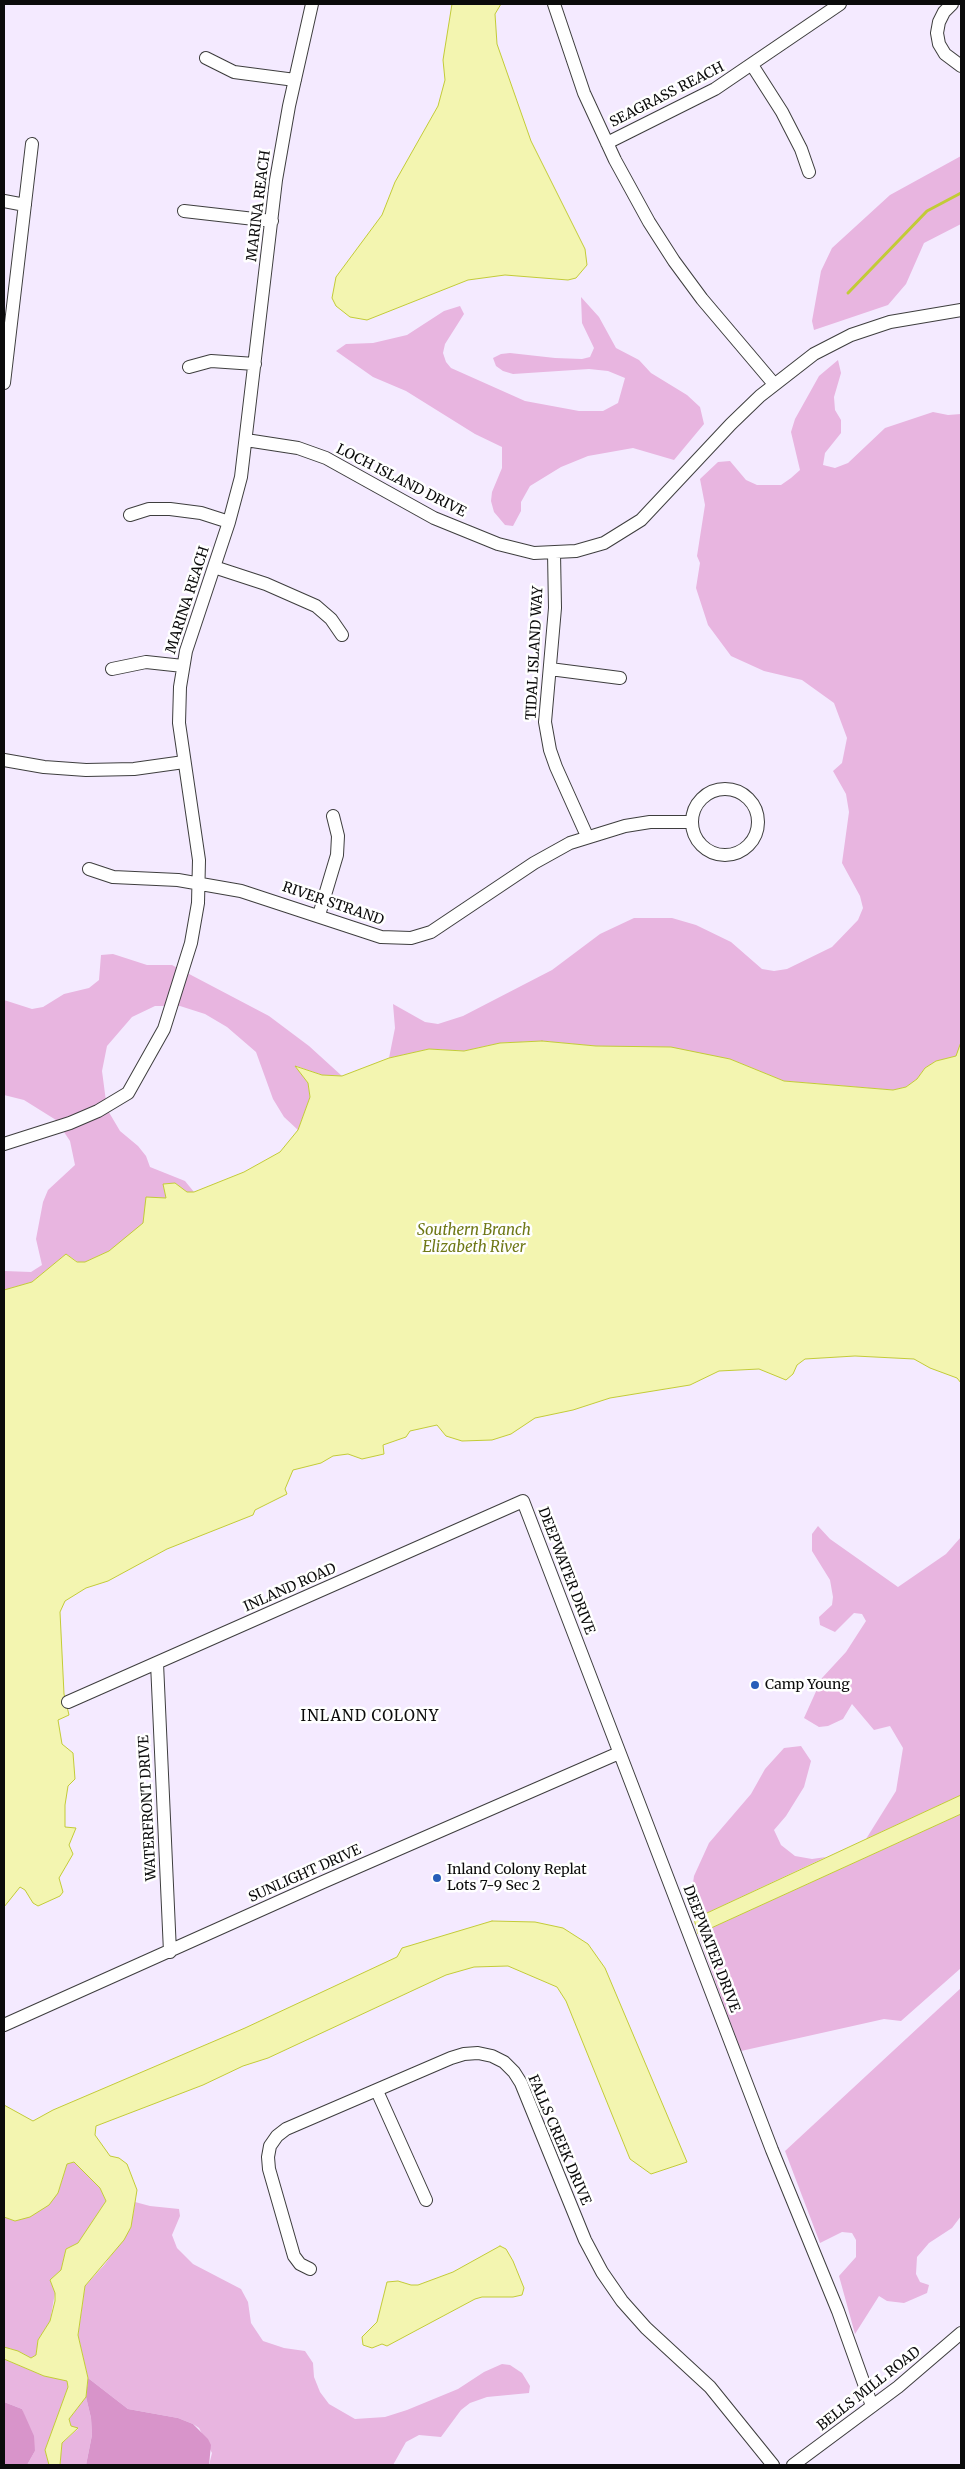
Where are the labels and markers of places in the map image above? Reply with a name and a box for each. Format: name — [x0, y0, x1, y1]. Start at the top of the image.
place label: Camp Young — [765, 1677, 850, 1693]
marker: Camp Young — [749, 1679, 761, 1691]
place label: Inland Colony Replat Lots 7-9 Sec 2 — [447, 1862, 587, 1894]
marker: Inland Colony Replat Lots 7-9 Sec 2 — [431, 1872, 443, 1884]

